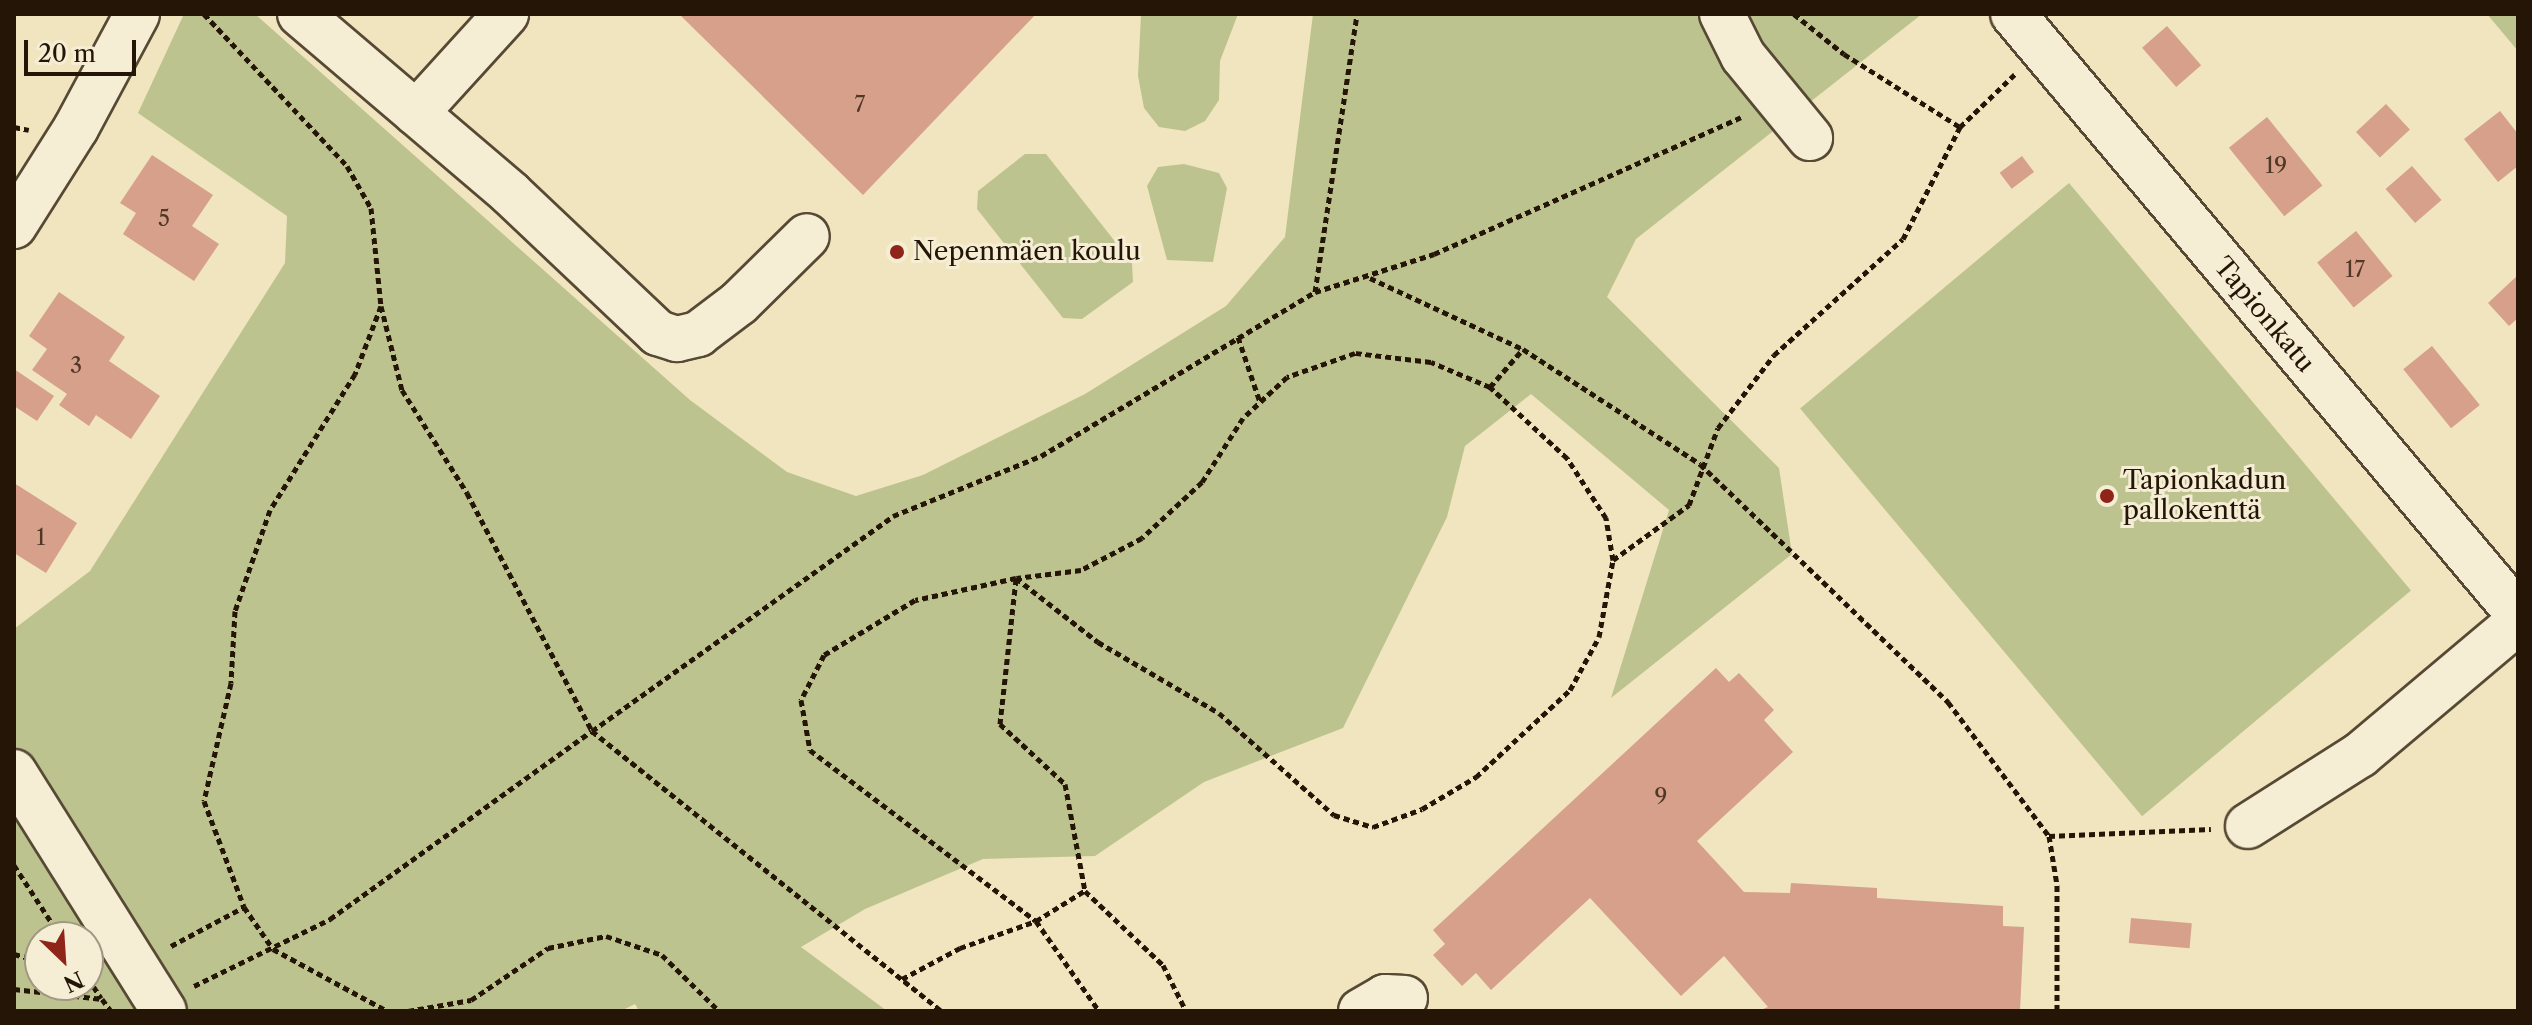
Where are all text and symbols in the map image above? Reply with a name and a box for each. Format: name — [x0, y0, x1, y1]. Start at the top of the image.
scale bar — [28, 24, 140, 74]
text: 20 m — [38, 39, 96, 68]
house number: 7 — [855, 92, 865, 118]
house number: 19 — [2265, 153, 2287, 179]
house number: 5 — [158, 206, 170, 232]
place label: Nepenmäen koulu — [913, 236, 1141, 268]
marker: Nepenmäen koulu — [888, 243, 906, 261]
street label: Tapionkatu — [2207, 251, 2321, 379]
house number: 17 — [2345, 257, 2365, 283]
house number: 3 — [70, 353, 82, 379]
place label: Tapionkadun pallokenttä — [2123, 465, 2286, 526]
marker: Tapionkadun pallokenttä — [2098, 487, 2116, 505]
house number: 1 — [36, 525, 46, 551]
house number: 9 — [1655, 784, 1667, 810]
north arrow — [24, 921, 104, 1001]
text: N — [59, 965, 88, 998]

